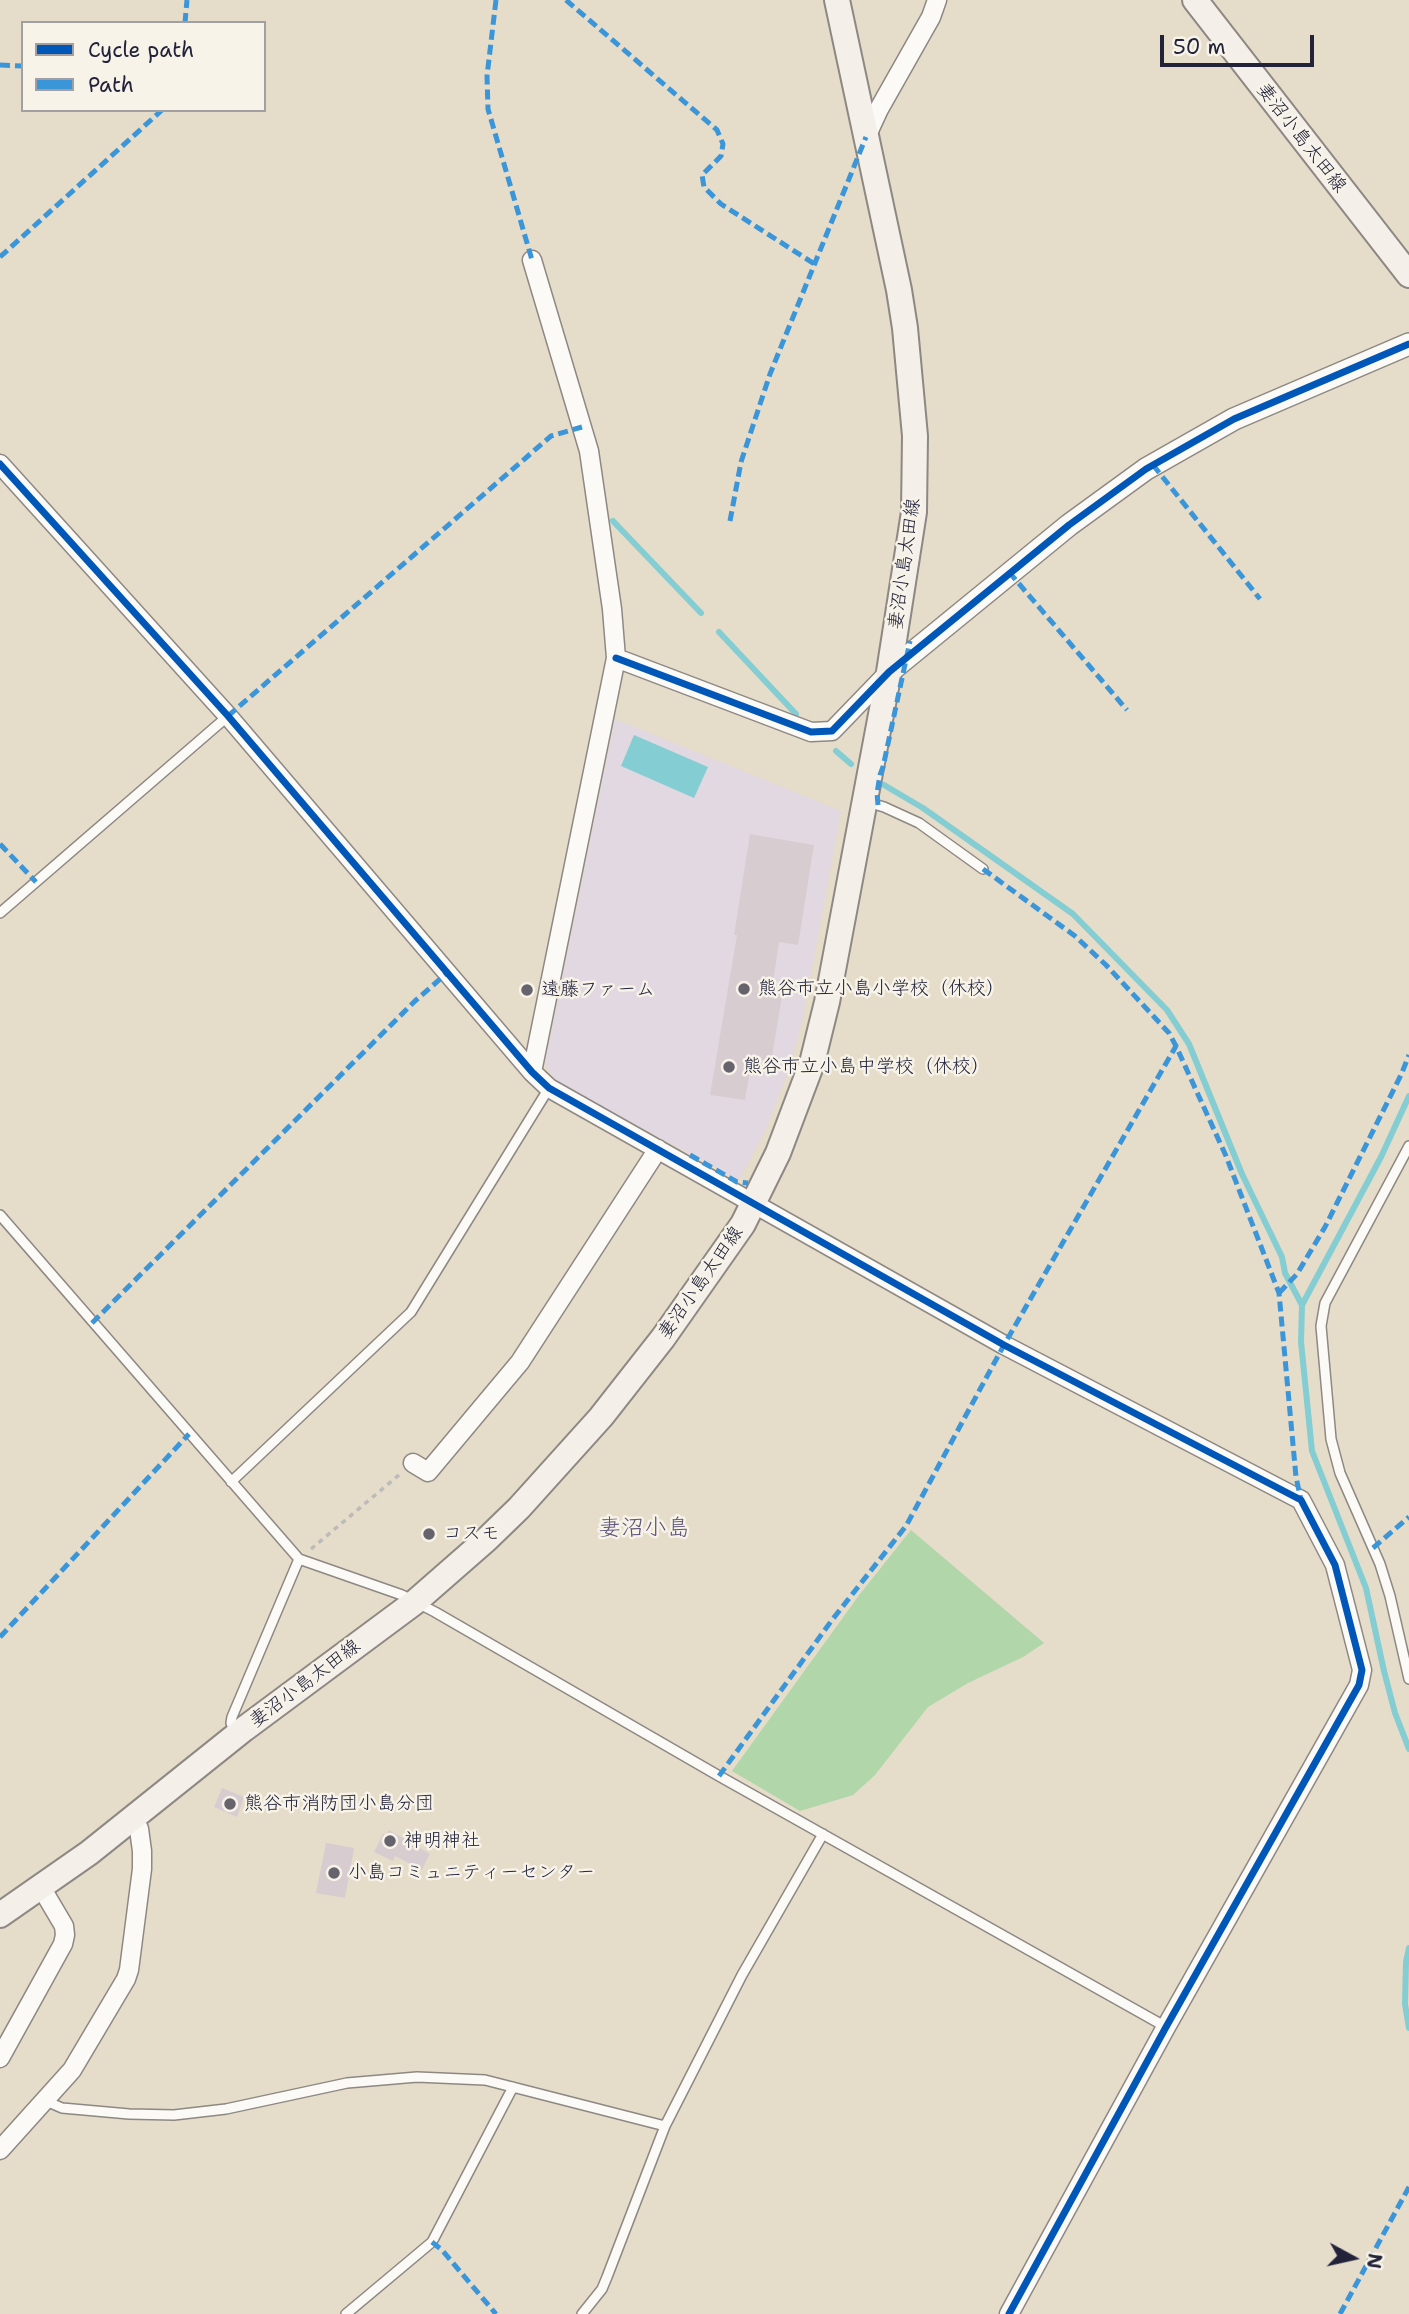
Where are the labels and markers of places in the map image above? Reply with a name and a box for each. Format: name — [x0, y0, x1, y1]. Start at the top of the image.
place label: 熊谷市立小島小学校（休校） — [758, 978, 1005, 1000]
place label: 遠藤ファーム — [541, 979, 655, 1001]
marker: 熊谷市立小島小学校（休校） — [736, 981, 752, 997]
marker: 遠藤ファーム — [519, 982, 535, 998]
place label: 熊谷市立小島中学校（休校） — [743, 1056, 990, 1078]
marker: 熊谷市立小島中学校（休校） — [721, 1059, 737, 1075]
place label: コスモ — [443, 1523, 500, 1545]
marker: コスモ — [421, 1526, 437, 1542]
place label: 熊谷市消防団小島分団 — [244, 1793, 434, 1815]
marker: 熊谷市消防団小島分団 — [222, 1796, 238, 1812]
place label: 神明神社 — [404, 1830, 480, 1852]
marker: 神明神社 — [382, 1833, 398, 1849]
place label: 小島コミュニティーセンター — [348, 1862, 595, 1884]
marker: 小島コミュニティーセンター — [326, 1865, 342, 1881]

